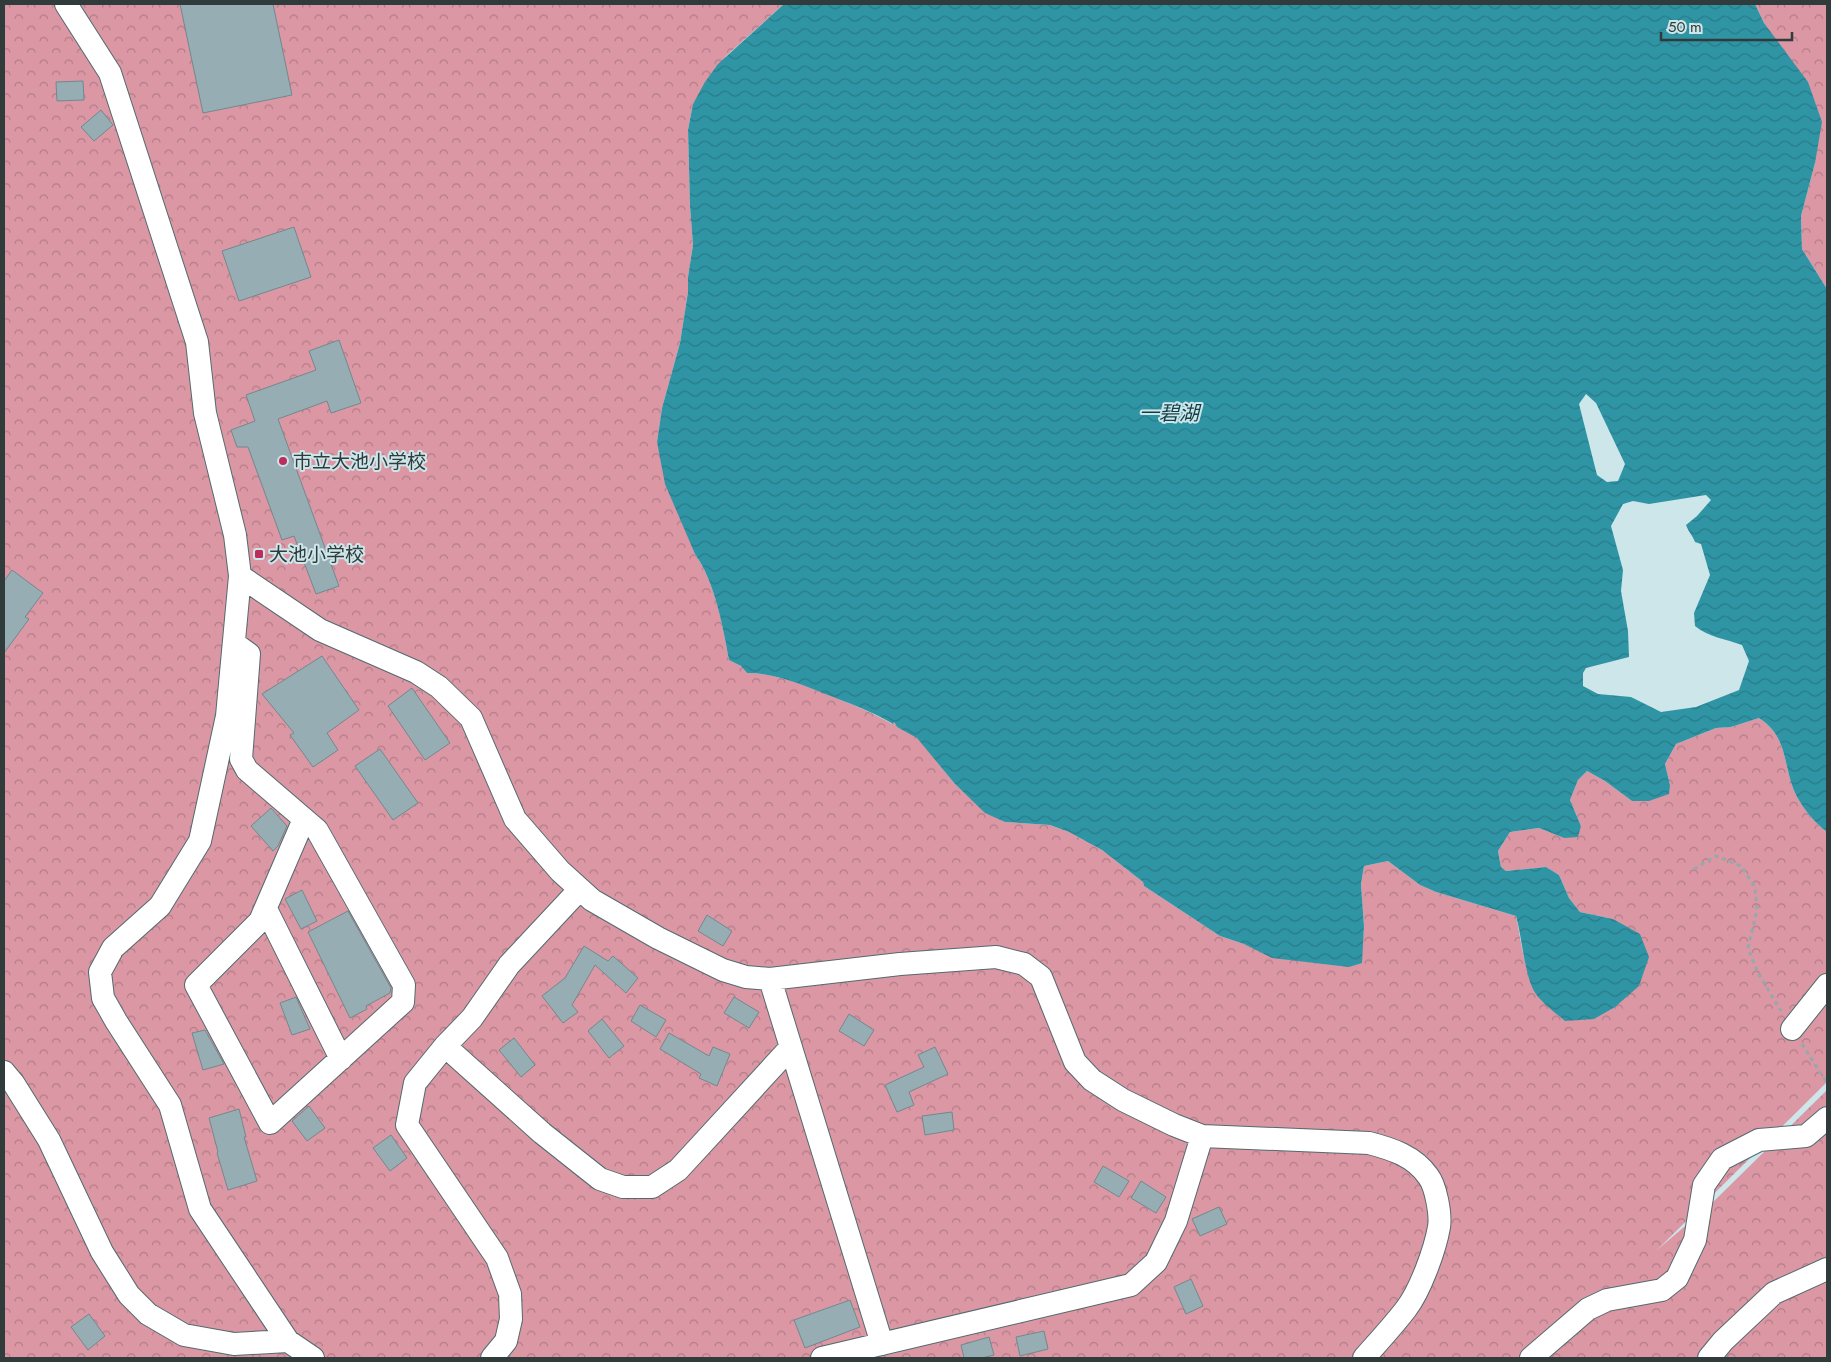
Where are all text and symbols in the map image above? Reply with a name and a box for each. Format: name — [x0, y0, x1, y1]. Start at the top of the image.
scale bar — [1661, 10, 1792, 42]
text: 50 m — [1668, 16, 1702, 38]
water label: 一碧湖 — [1139, 399, 1202, 428]
place label: 市立大池小学校 — [293, 448, 426, 475]
marker: 市立大池小学校 — [277, 455, 289, 467]
place label: 大池小学校 — [269, 541, 364, 568]
marker: 大池小学校 — [253, 548, 265, 560]

